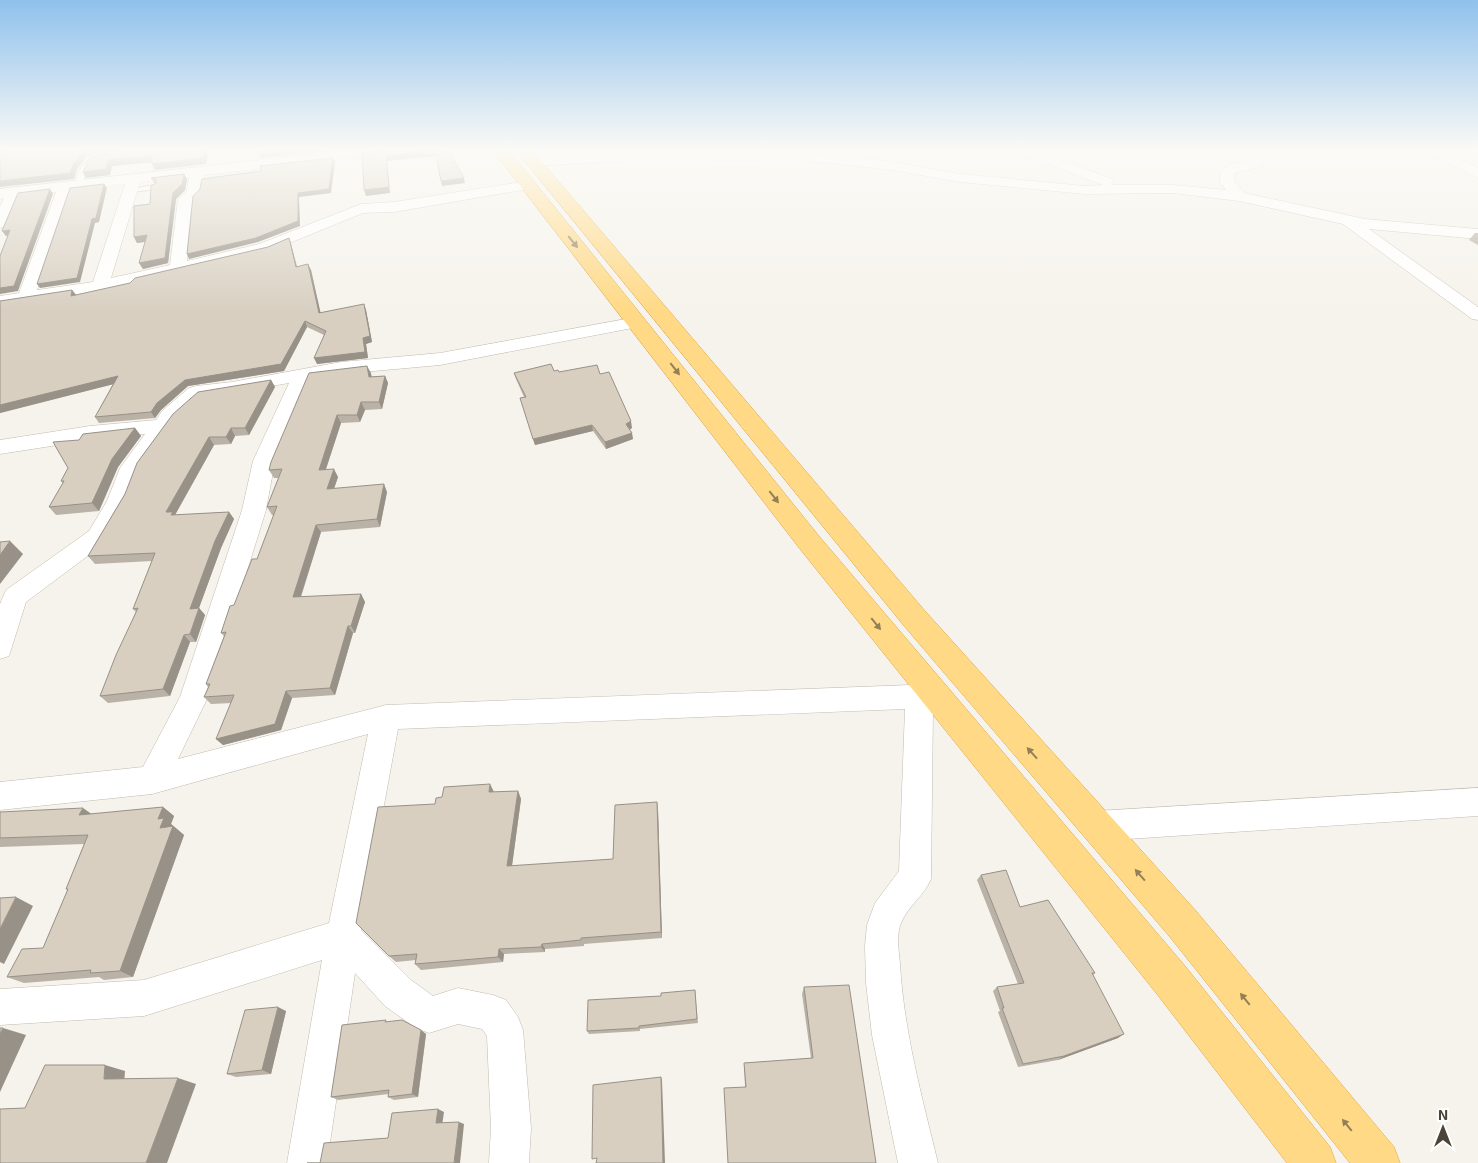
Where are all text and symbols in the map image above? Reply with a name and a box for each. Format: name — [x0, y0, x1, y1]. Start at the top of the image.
one-way arrow — [568, 235, 579, 248]
one-way arrow — [669, 362, 680, 375]
one-way arrow — [769, 490, 780, 503]
one-way arrow — [871, 617, 882, 630]
one-way arrow — [1027, 746, 1038, 759]
one-way arrow — [1134, 869, 1146, 881]
one-way arrow — [1239, 993, 1250, 1006]
north arrow — [1418, 1103, 1468, 1153]
text: N — [1438, 1106, 1448, 1123]
one-way arrow — [1342, 1119, 1353, 1132]

